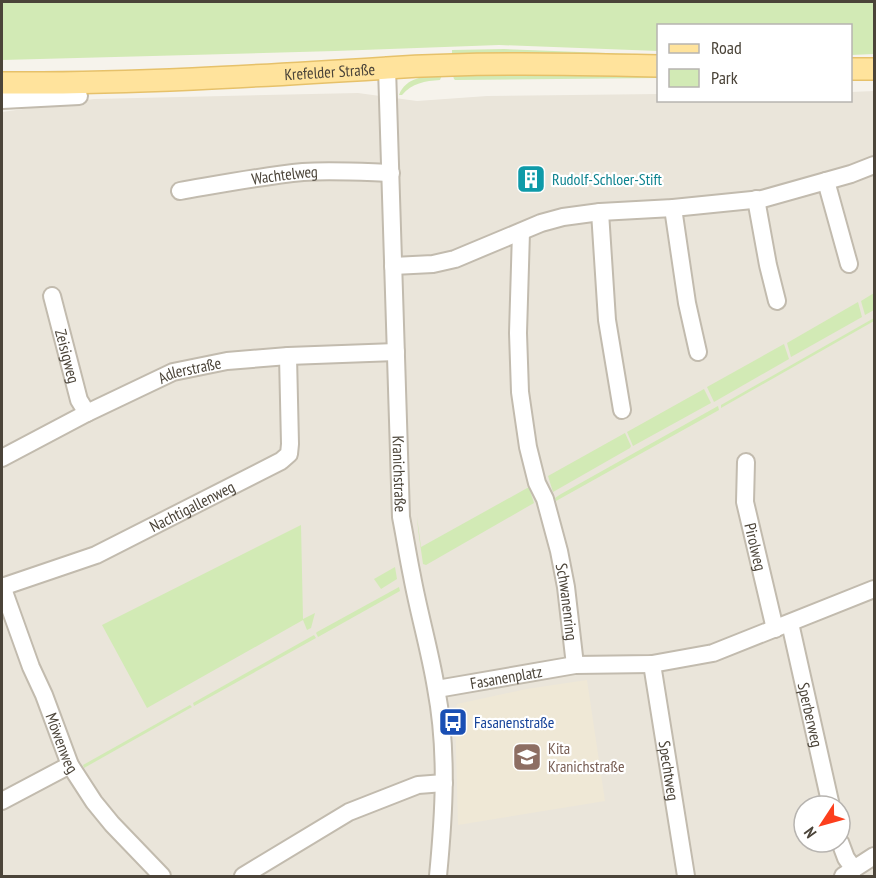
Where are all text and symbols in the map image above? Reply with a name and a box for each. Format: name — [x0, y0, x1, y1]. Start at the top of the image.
legend — [657, 24, 852, 102]
text: Road — [711, 36, 742, 59]
street label: Krefelder Straße — [284, 59, 376, 84]
text: Park — [711, 66, 738, 89]
street label: Wachtelweg — [250, 161, 318, 189]
building icon: Rudolf-Schloer-Stift — [515, 163, 547, 195]
place label: Rudolf-Schloer-Stift — [552, 169, 662, 189]
street label: Zeisigweg — [51, 327, 84, 385]
street label: Adlerstraße — [155, 352, 223, 388]
street label: Kranichstraße — [388, 435, 411, 512]
street label: Nachtigallenweg — [146, 476, 238, 536]
street label: Pirolweg — [740, 521, 771, 573]
street label: Schwanenring — [552, 561, 582, 642]
street label: Fasanenplatz — [468, 661, 544, 693]
street label: Sperberweg — [794, 681, 827, 749]
bus stop icon: Fasanenstraße — [437, 706, 469, 738]
street label: Möwenweg — [42, 710, 83, 777]
place label: Fasanenstraße — [474, 712, 554, 732]
place label: Kita Kranichstraße — [548, 738, 625, 776]
street label: Spechtweg — [654, 739, 684, 802]
school or university icon: Kita Kranichstraße — [511, 741, 543, 773]
north arrow — [792, 794, 852, 854]
text: N — [799, 823, 820, 842]

